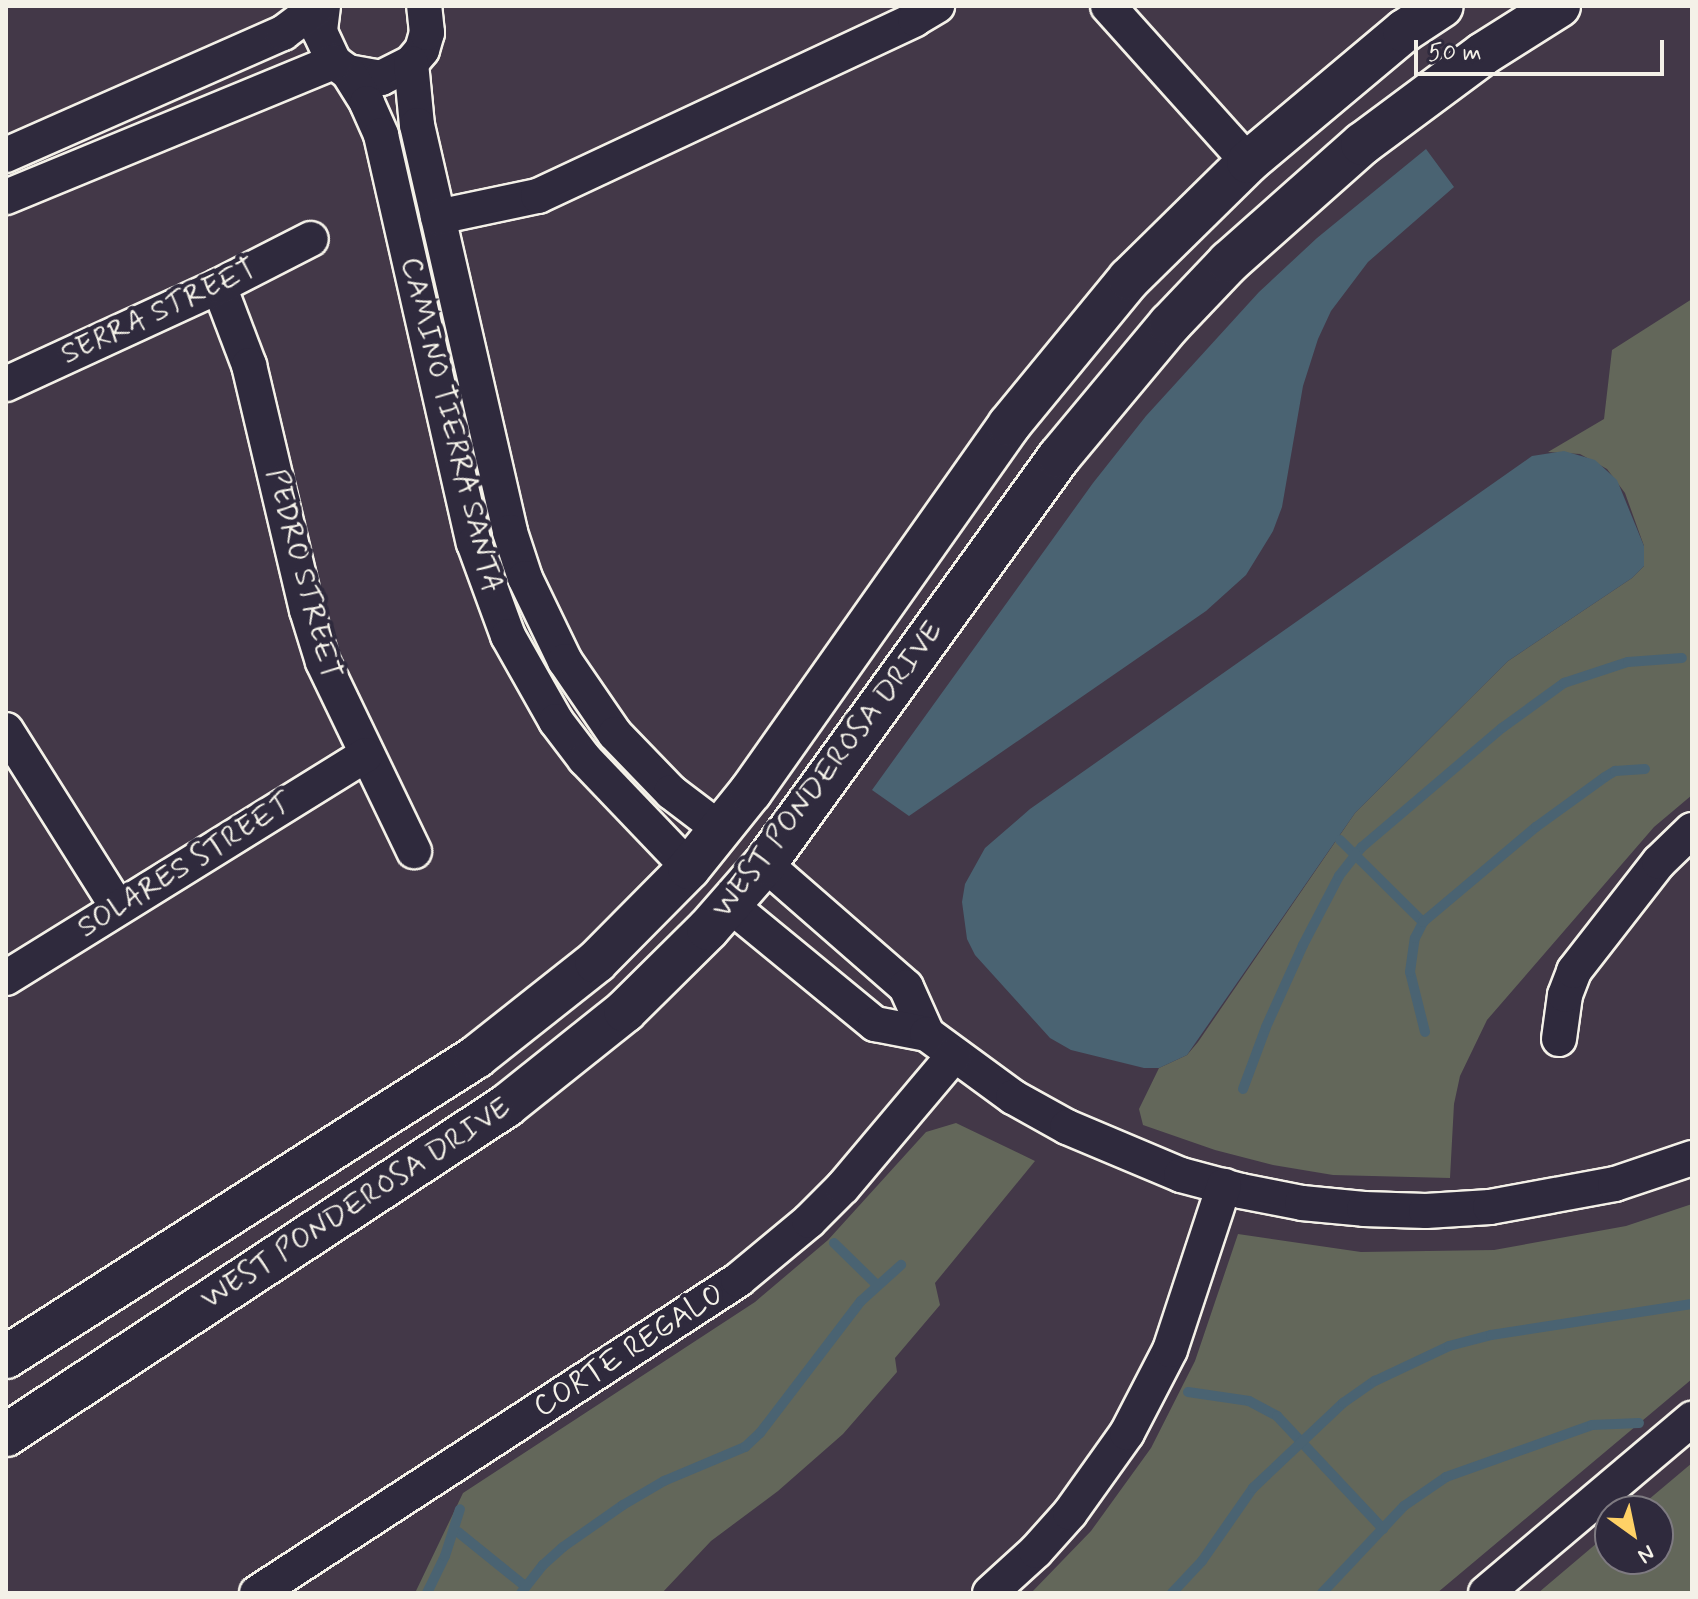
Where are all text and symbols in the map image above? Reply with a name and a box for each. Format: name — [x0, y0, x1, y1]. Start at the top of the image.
scale bar — [1418, 24, 1668, 74]
text: 50 m — [1428, 38, 1482, 69]
street label: SERRA STREET — [55, 251, 263, 373]
street label: CAMINO TIERRA SANTA — [392, 254, 510, 596]
street label: PEDRO STREET — [258, 465, 348, 683]
street label: WEST PONDEROSA DRIVE — [703, 613, 953, 927]
street label: SOLARES STREET — [71, 785, 299, 947]
street label: WEST PONDEROSA DRIVE — [192, 1089, 520, 1319]
street label: CORTE REGALO — [528, 1277, 730, 1425]
north arrow — [1594, 1495, 1674, 1575]
text: N — [1632, 1538, 1660, 1569]

